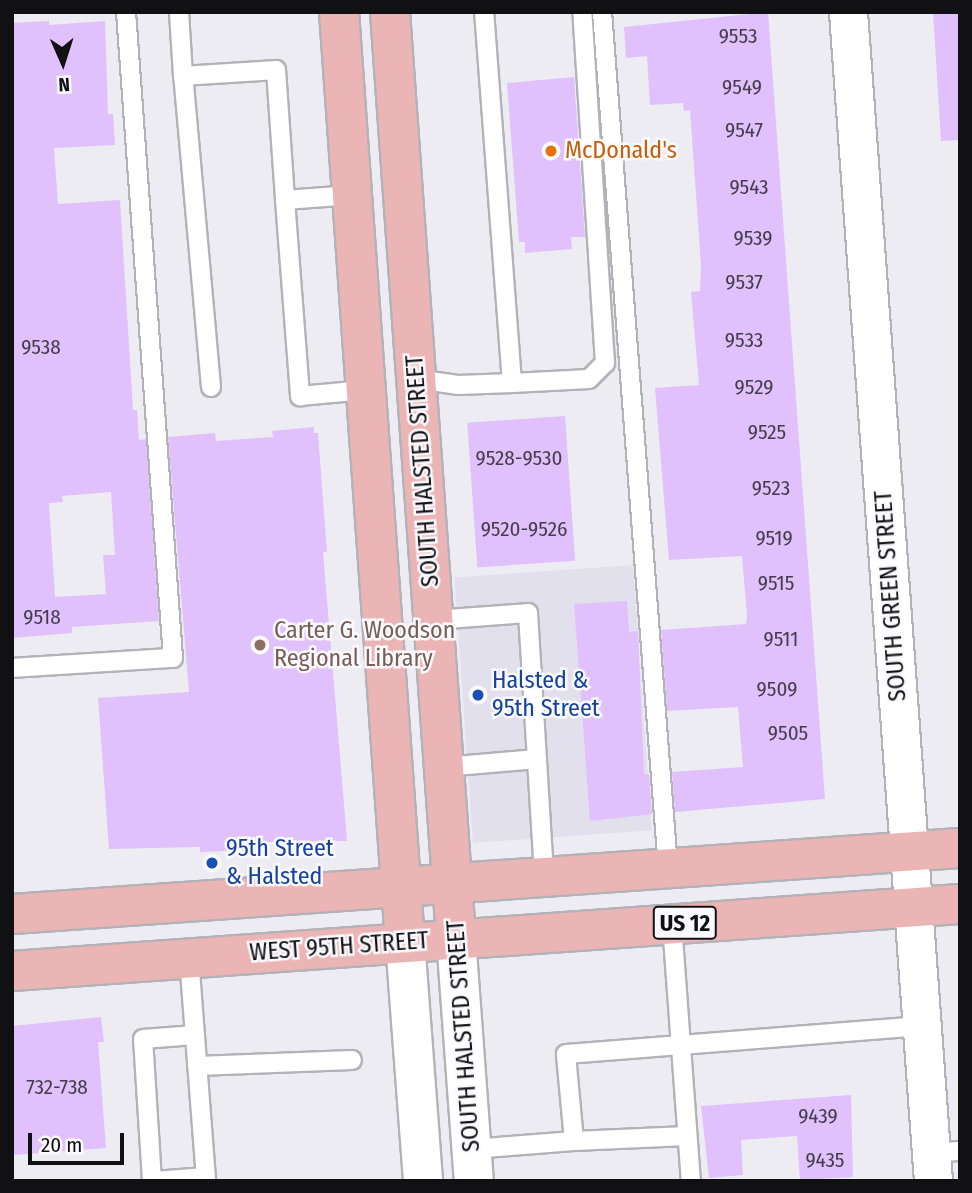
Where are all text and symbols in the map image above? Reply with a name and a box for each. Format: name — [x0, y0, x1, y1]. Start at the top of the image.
house number: 9553 — [719, 23, 757, 49]
north arrow — [28, 28, 98, 98]
text: N — [58, 73, 70, 96]
house number: 9549 — [722, 74, 762, 100]
house number: 9547 — [725, 117, 763, 143]
place label: McDonald's — [565, 137, 677, 165]
marker: McDonald's — [543, 143, 559, 159]
house number: 9543 — [729, 174, 769, 200]
house number: 9539 — [733, 225, 773, 251]
house number: 9537 — [725, 269, 763, 295]
house number: 9533 — [725, 327, 763, 353]
house number: 9538 — [21, 334, 61, 360]
street label: SOUTH HALSTED STREET — [401, 354, 445, 588]
house number: 9529 — [735, 374, 773, 400]
house number: 9525 — [748, 419, 786, 445]
house number: 9528-9530 — [475, 445, 563, 471]
house number: 9523 — [752, 475, 790, 501]
street label: SOUTH GREEN STREET — [869, 490, 913, 702]
house number: 9520-9526 — [481, 516, 567, 542]
house number: 9519 — [755, 525, 793, 551]
house number: 9515 — [758, 570, 794, 596]
house number: 9518 — [23, 604, 61, 630]
place label: Carter G. Woodson Regional Library — [274, 617, 455, 673]
house number: 9511 — [764, 626, 798, 652]
marker: Carter G. Woodson Regional Library — [252, 637, 268, 653]
place label: Halsted & 95th Street — [492, 667, 600, 723]
house number: 9509 — [757, 676, 797, 702]
marker: Halsted & 95th Street — [470, 687, 486, 703]
house number: 9505 — [768, 720, 808, 746]
place label: 95th Street & Halsted — [226, 835, 334, 891]
marker: 95th Street & Halsted — [204, 855, 220, 871]
road number: US 12 — [652, 904, 718, 942]
street label: SOUTH HALSTED STREET — [442, 919, 486, 1153]
street label: WEST 95TH STREET — [249, 926, 429, 968]
house number: 732-738 — [26, 1074, 88, 1100]
house number: 9439 — [798, 1103, 838, 1129]
scale bar — [32, 1120, 128, 1164]
text: 20 m — [41, 1132, 82, 1158]
house number: 9435 — [805, 1147, 845, 1173]

